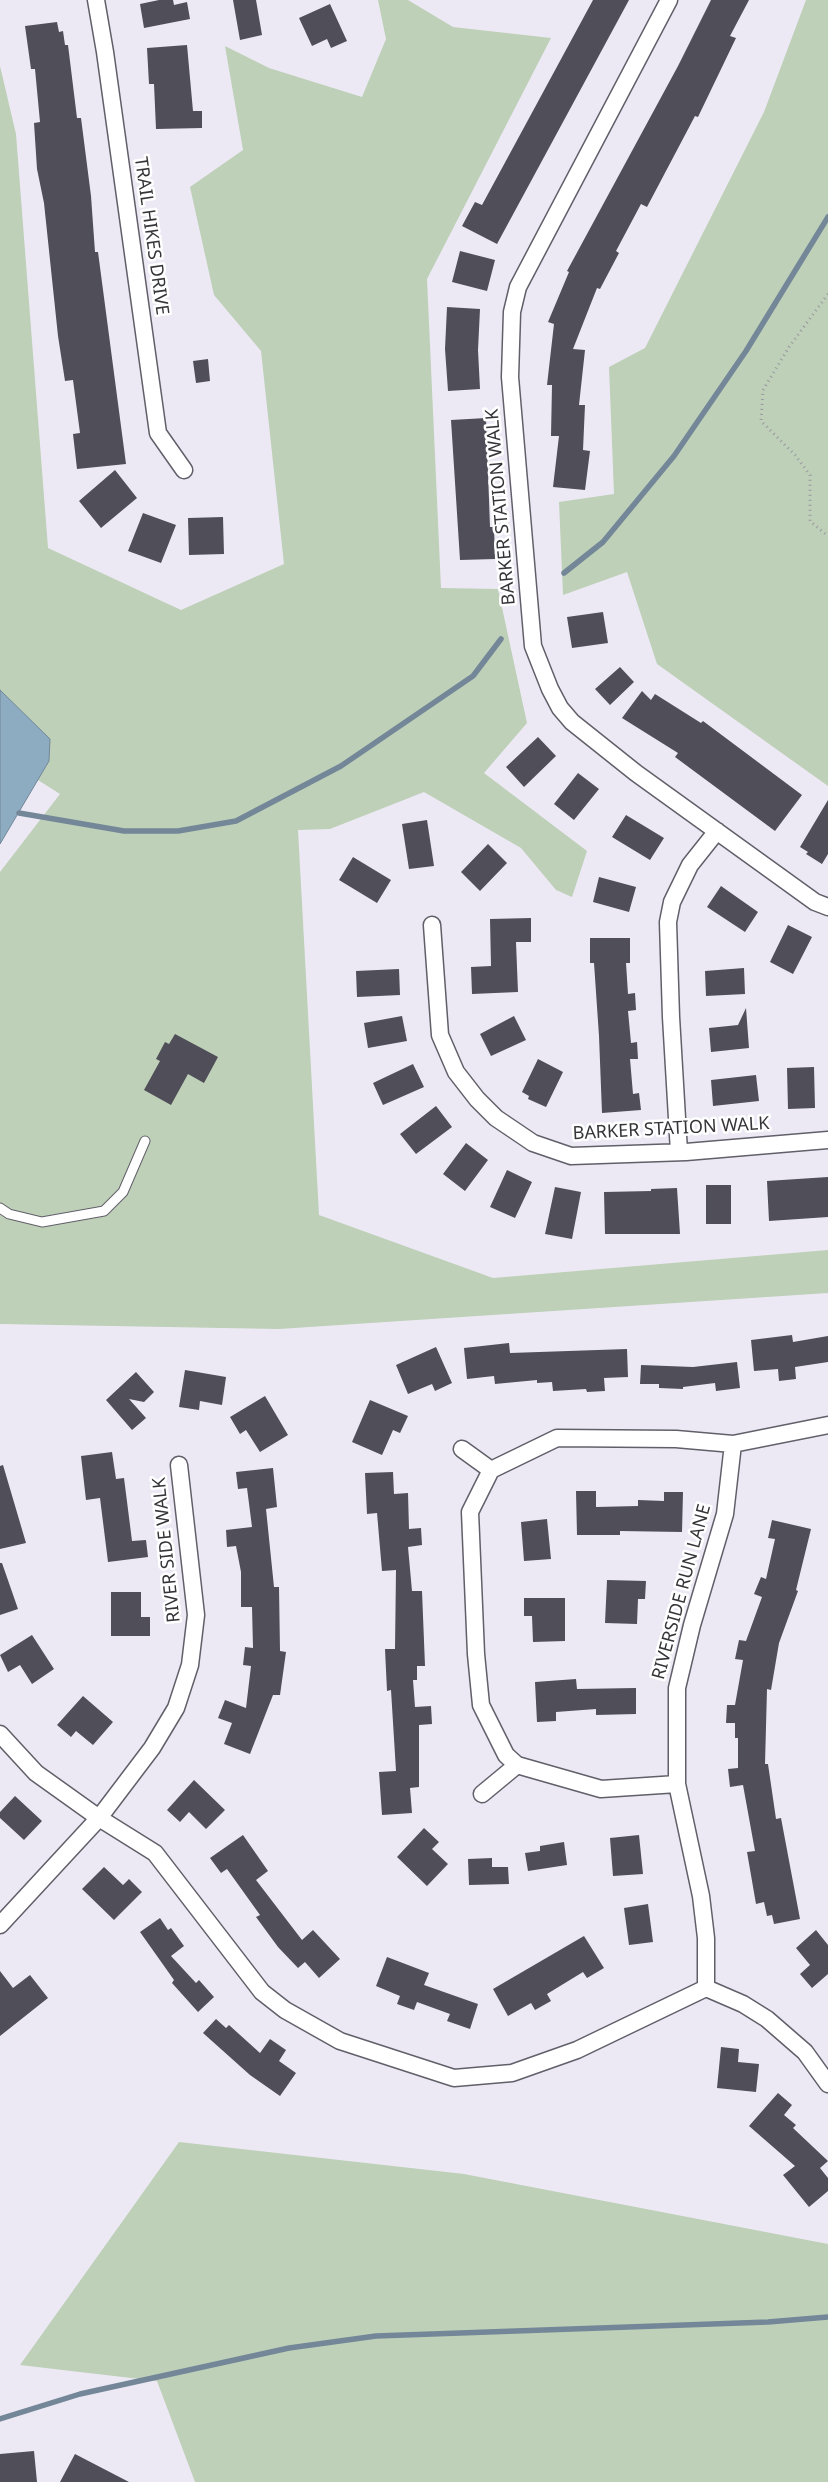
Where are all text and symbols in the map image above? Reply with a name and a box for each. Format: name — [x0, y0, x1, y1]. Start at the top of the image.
street label: TRAIL HIKES DRIVE — [129, 156, 173, 316]
street label: BARKER STATION WALK — [482, 408, 520, 606]
street label: BARKER STATION WALK — [572, 1113, 770, 1145]
street label: RIVER SIDE WALK — [149, 1476, 185, 1624]
street label: RIVERSIDE RUN LANE — [648, 1502, 716, 1682]

